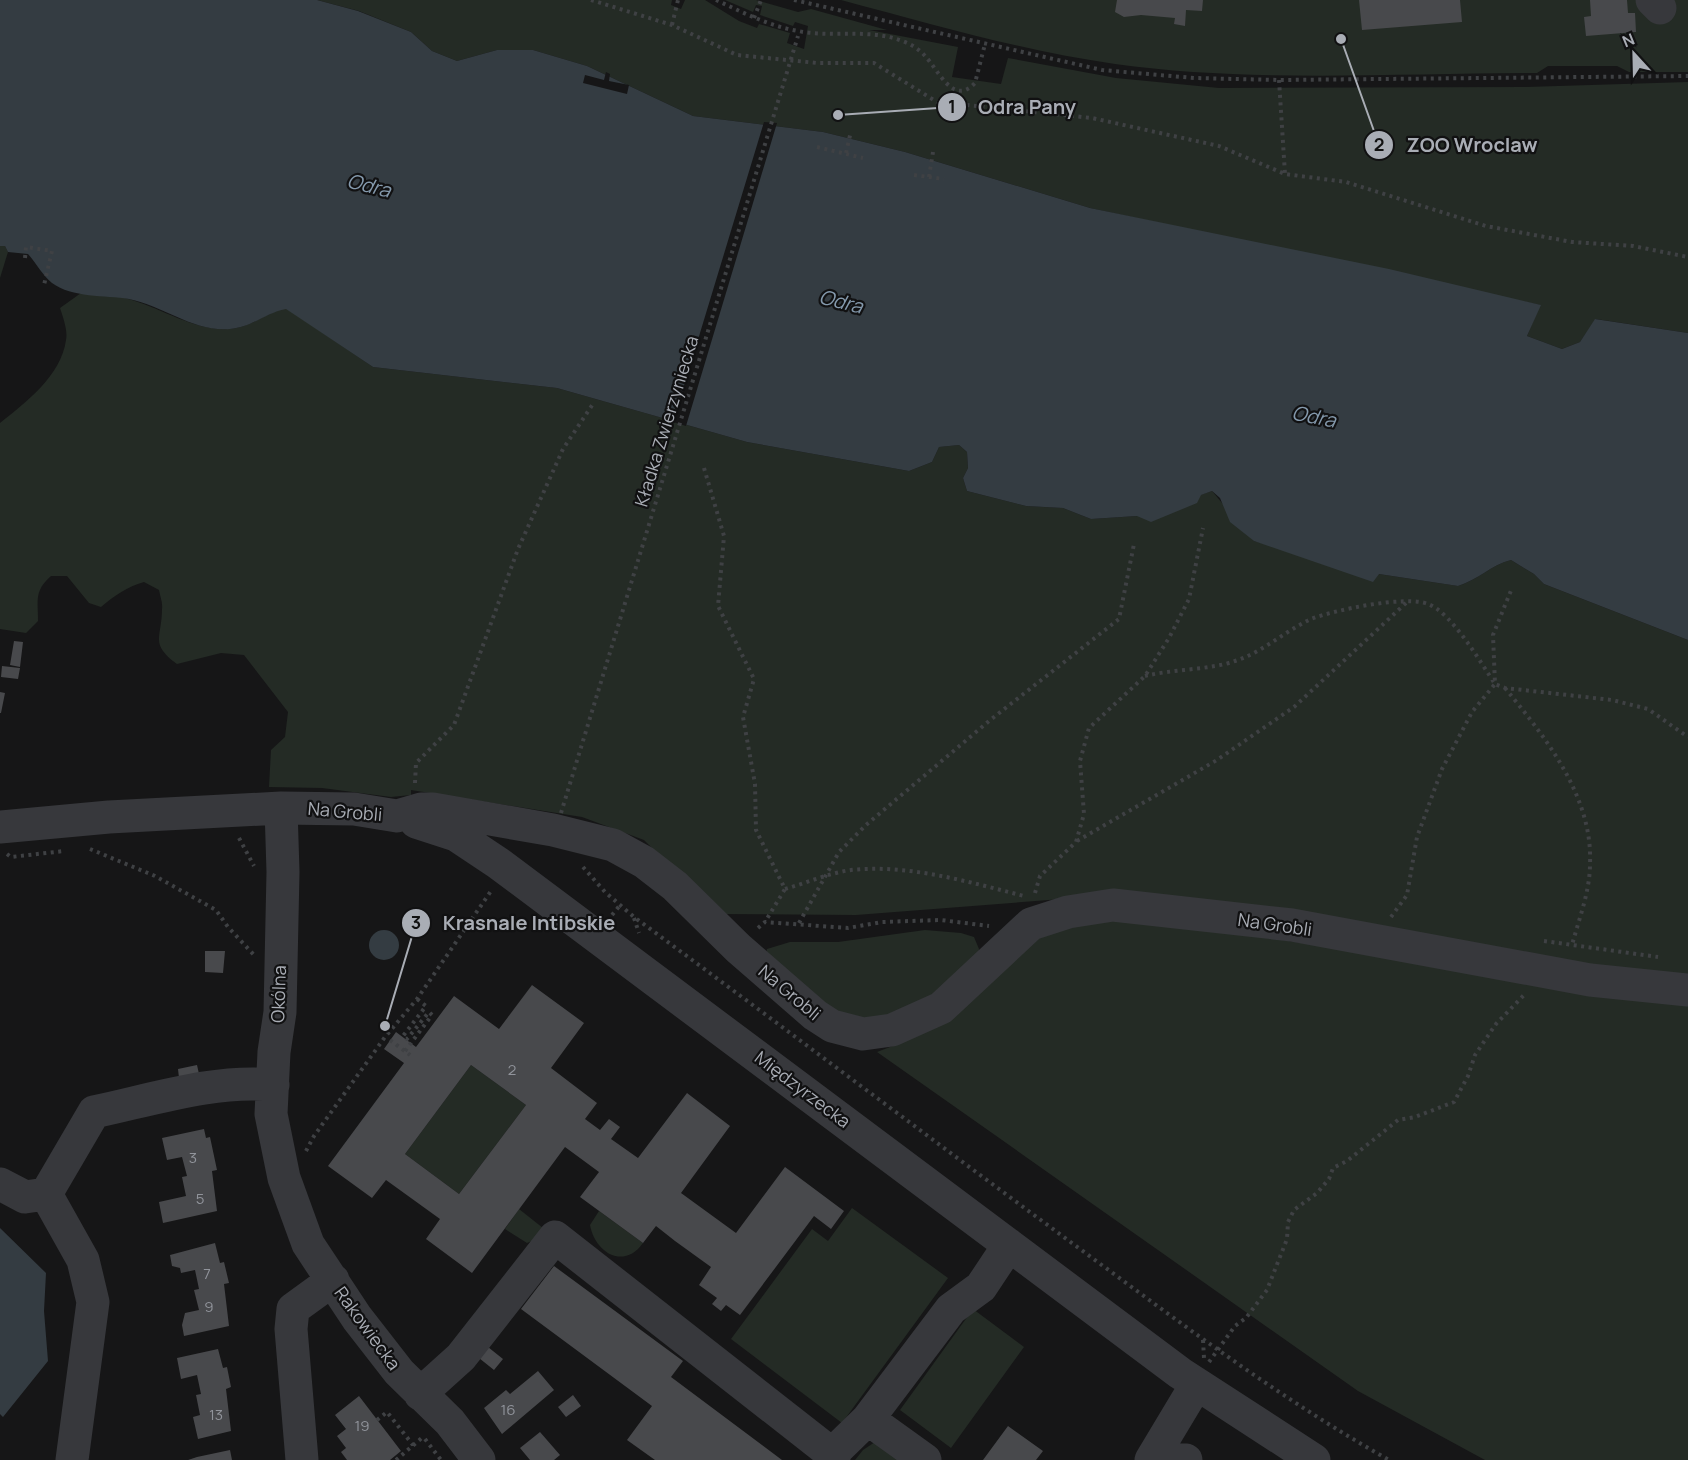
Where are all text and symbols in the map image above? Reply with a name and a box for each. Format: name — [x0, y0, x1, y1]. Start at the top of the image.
north arrow — [1604, 24, 1664, 84]
text: N — [1619, 28, 1638, 52]
callout: Odra Pany — [937, 88, 1088, 126]
text: Odra Pany — [978, 93, 1077, 120]
text: 1 — [948, 94, 956, 118]
callout: ZOO Wroclaw — [1364, 126, 1549, 164]
text: ZOO Wroclaw — [1407, 131, 1537, 158]
text: 2 — [1374, 132, 1384, 156]
water label: Odra — [344, 167, 395, 204]
water label: Odra — [816, 283, 867, 320]
street label: Kładka Zwierzyniecka — [629, 333, 703, 509]
water label: Odra — [1290, 399, 1339, 434]
street label: Na Grobli — [307, 796, 383, 826]
callout: Krasnale Intibskie — [401, 904, 628, 942]
street label: Na Grobli — [1236, 907, 1314, 941]
text: Krasnale Intibskie — [443, 909, 615, 936]
text: 3 — [411, 910, 421, 934]
street label: Na Grobli — [754, 959, 826, 1025]
street label: Okólna — [265, 965, 291, 1023]
street label: Międzyrzecka — [750, 1045, 856, 1133]
house number: 2 — [508, 1059, 516, 1080]
house number: 3 — [189, 1147, 197, 1168]
house number: 5 — [196, 1188, 204, 1209]
house number: 7 — [203, 1263, 211, 1284]
street label: Rakowiecka — [330, 1281, 406, 1375]
house number: 9 — [204, 1296, 214, 1317]
house number: 16 — [500, 1399, 516, 1420]
house number: 13 — [209, 1404, 223, 1425]
house number: 19 — [354, 1415, 370, 1436]

